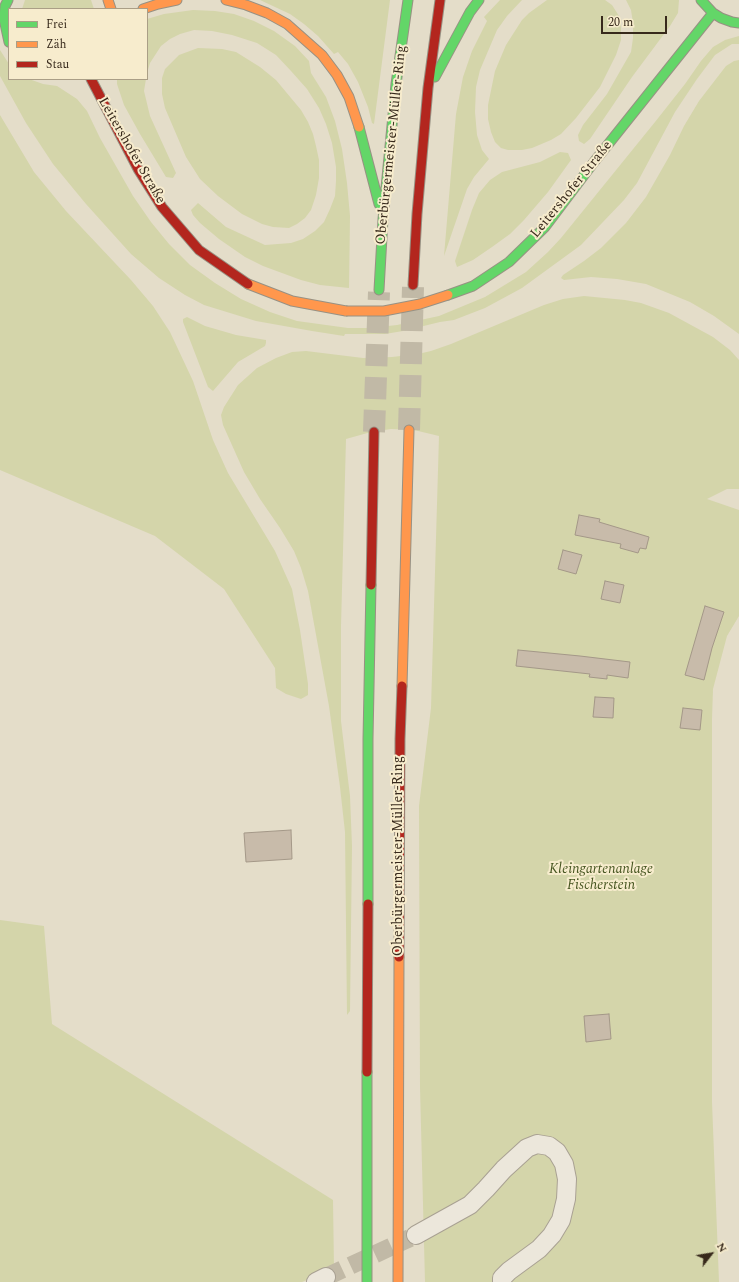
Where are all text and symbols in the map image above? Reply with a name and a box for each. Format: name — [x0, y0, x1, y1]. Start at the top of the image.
legend — [8, 8, 148, 80]
scale bar — [603, 8, 669, 34]
text: 20 m — [608, 13, 633, 32]
text: Frei — [46, 15, 67, 34]
text: Zäh — [46, 35, 67, 54]
street label: Oberbürgermeister-Müller-Ring — [373, 44, 411, 246]
text: Stau — [46, 55, 69, 74]
street label: Leitershofer Straße — [94, 95, 168, 207]
street label: Leitershofer Straße — [528, 138, 616, 242]
street label: Oberbürgermeister-Müller-Ring — [391, 756, 407, 956]
park label: Kleingartenanlage Fischerstein — [549, 862, 653, 894]
north arrow — [691, 1234, 731, 1274]
text: N — [712, 1239, 731, 1256]

